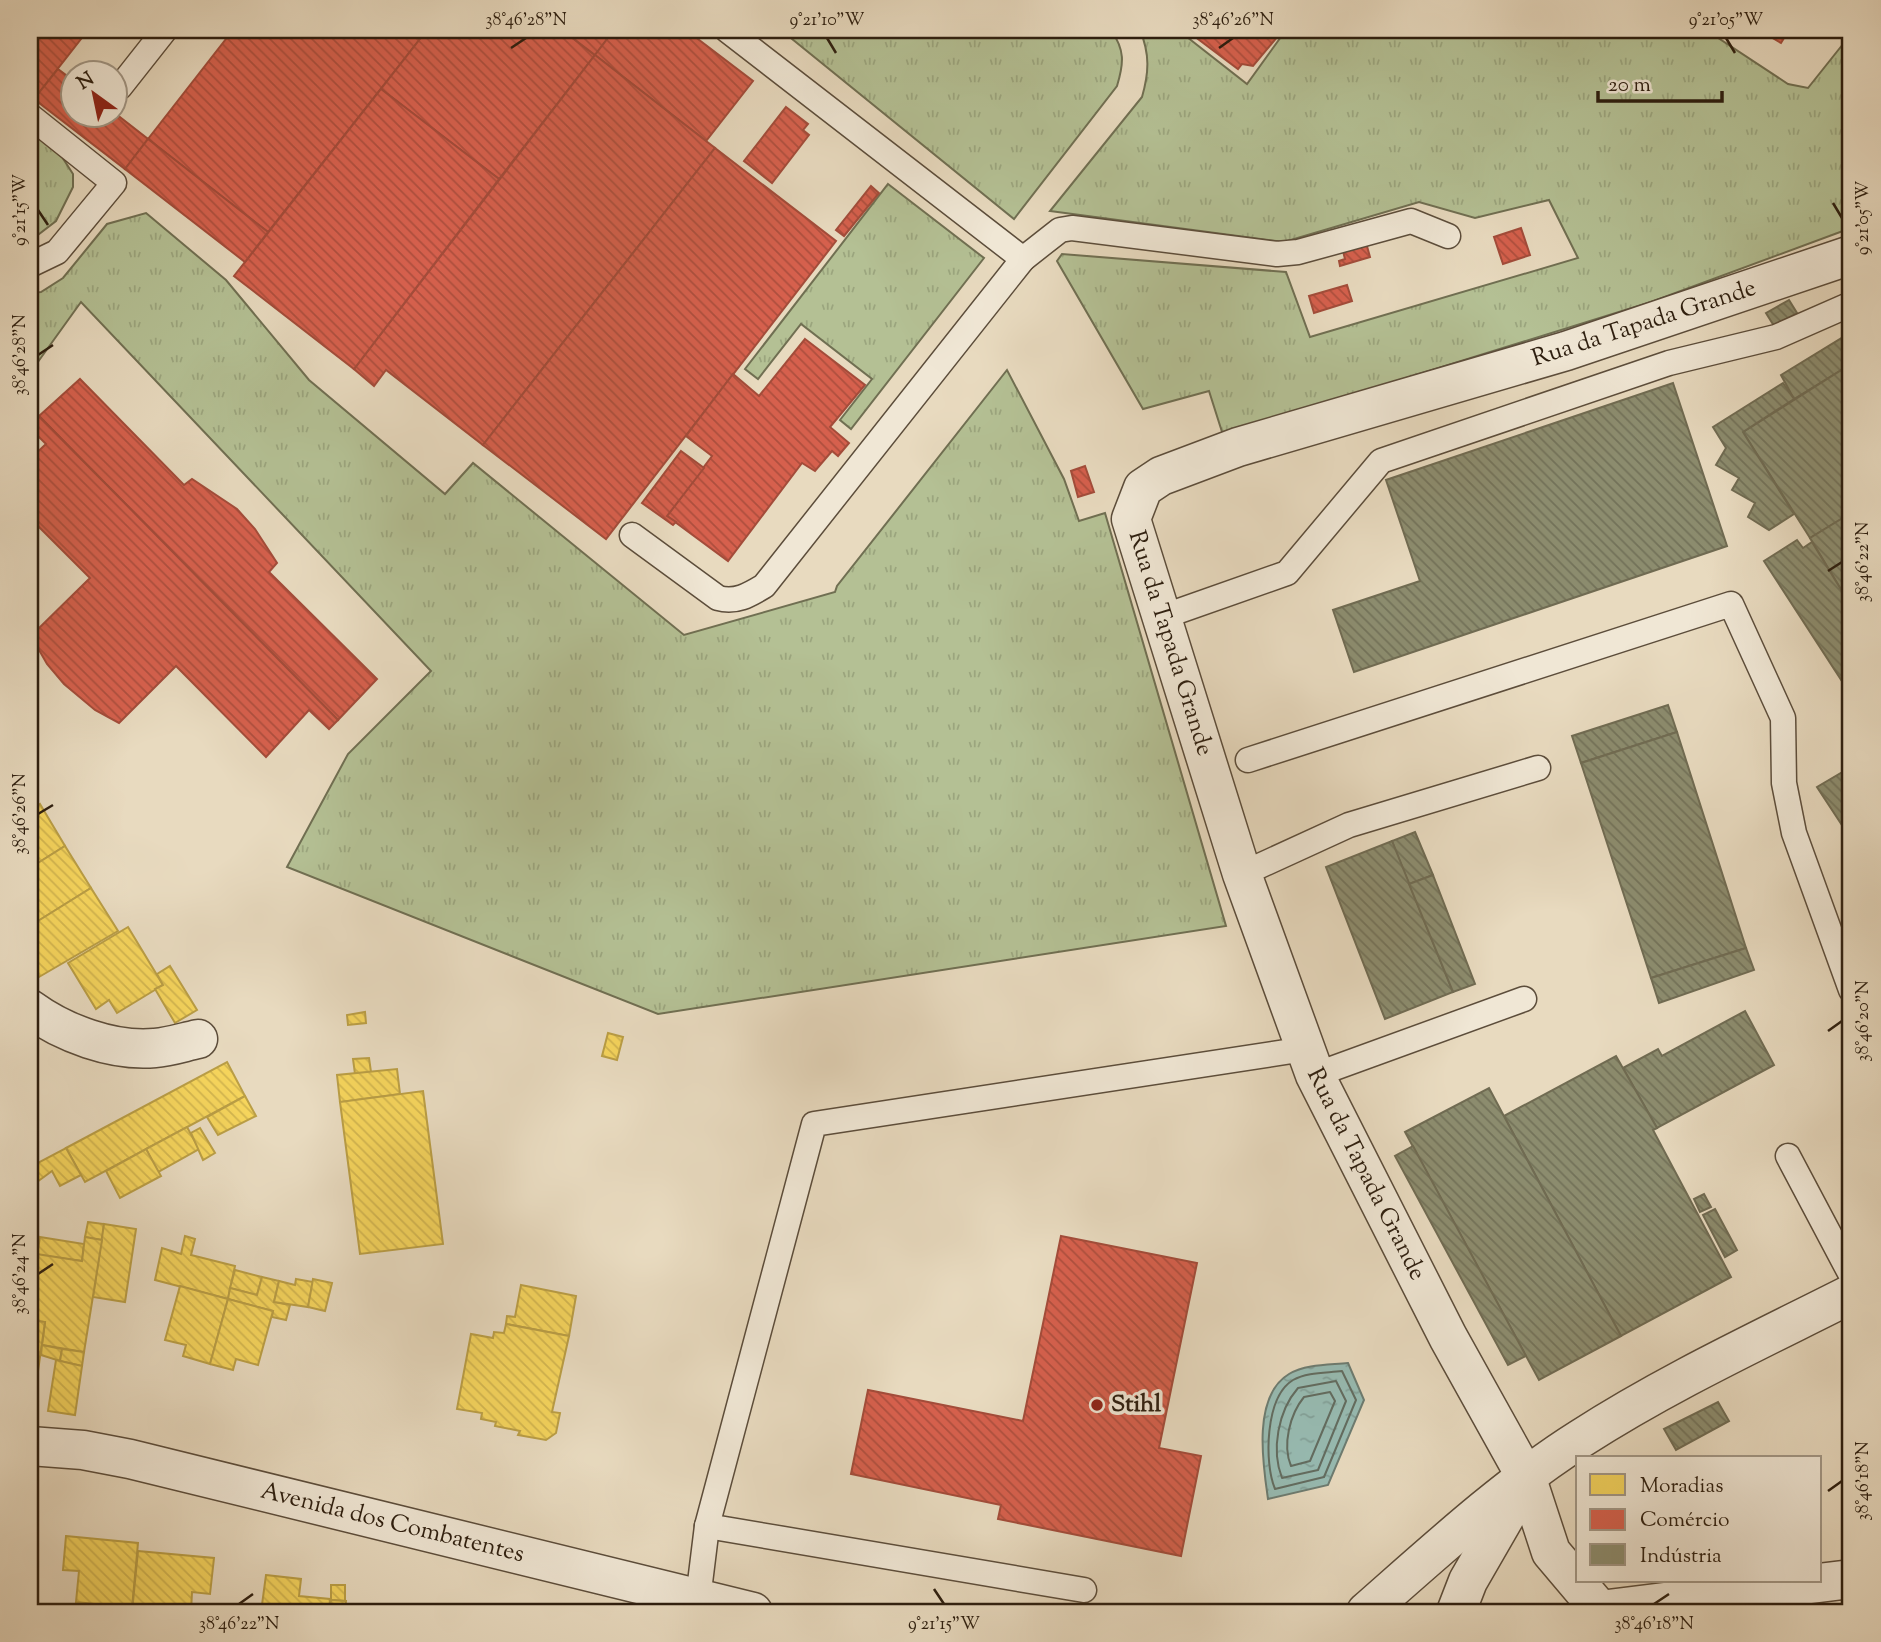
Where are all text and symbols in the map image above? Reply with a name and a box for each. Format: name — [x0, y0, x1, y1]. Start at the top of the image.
text: 38°46'28"N — [485, 8, 567, 34]
text: 9°21'10"W — [790, 8, 864, 34]
text: 38°46'26"N — [1192, 8, 1274, 34]
text: 9°21'05"W — [1689, 8, 1763, 34]
north arrow — [60, 60, 130, 130]
scale bar — [1598, 60, 1722, 104]
text: N — [72, 66, 100, 97]
text: 20 m — [1608, 71, 1651, 101]
text: 9°21'15"W — [8, 174, 34, 246]
text: 9°21'05"W — [1851, 181, 1877, 255]
street label: Rua da Tapada Grande — [1528, 272, 1760, 376]
text: 38°46'28"N — [8, 314, 34, 396]
text: 38°46'22"N — [1851, 522, 1877, 602]
street label: Rua da Tapada Grande — [1119, 527, 1221, 760]
text: 38°46'26"N — [8, 773, 34, 855]
text: 38°46'20"N — [1851, 980, 1877, 1062]
street label: Rua da Tapada Grande — [1297, 1062, 1434, 1286]
text: 38°46'24"N — [8, 1233, 34, 1315]
place label: Stihl — [1111, 1388, 1161, 1422]
marker: Stihl — [1089, 1397, 1105, 1413]
text: 38°46'18"N — [1851, 1441, 1877, 1521]
legend — [1576, 1456, 1822, 1582]
text: Moradias — [1640, 1472, 1724, 1502]
street label: Avenida dos Combatentes — [257, 1475, 528, 1572]
text: Comércio — [1640, 1506, 1729, 1536]
text: Indústria — [1640, 1542, 1722, 1572]
text: 38°46'22"N — [199, 1612, 279, 1638]
text: 9°21'15"W — [908, 1612, 980, 1638]
text: 38°46'18"N — [1614, 1612, 1694, 1638]

